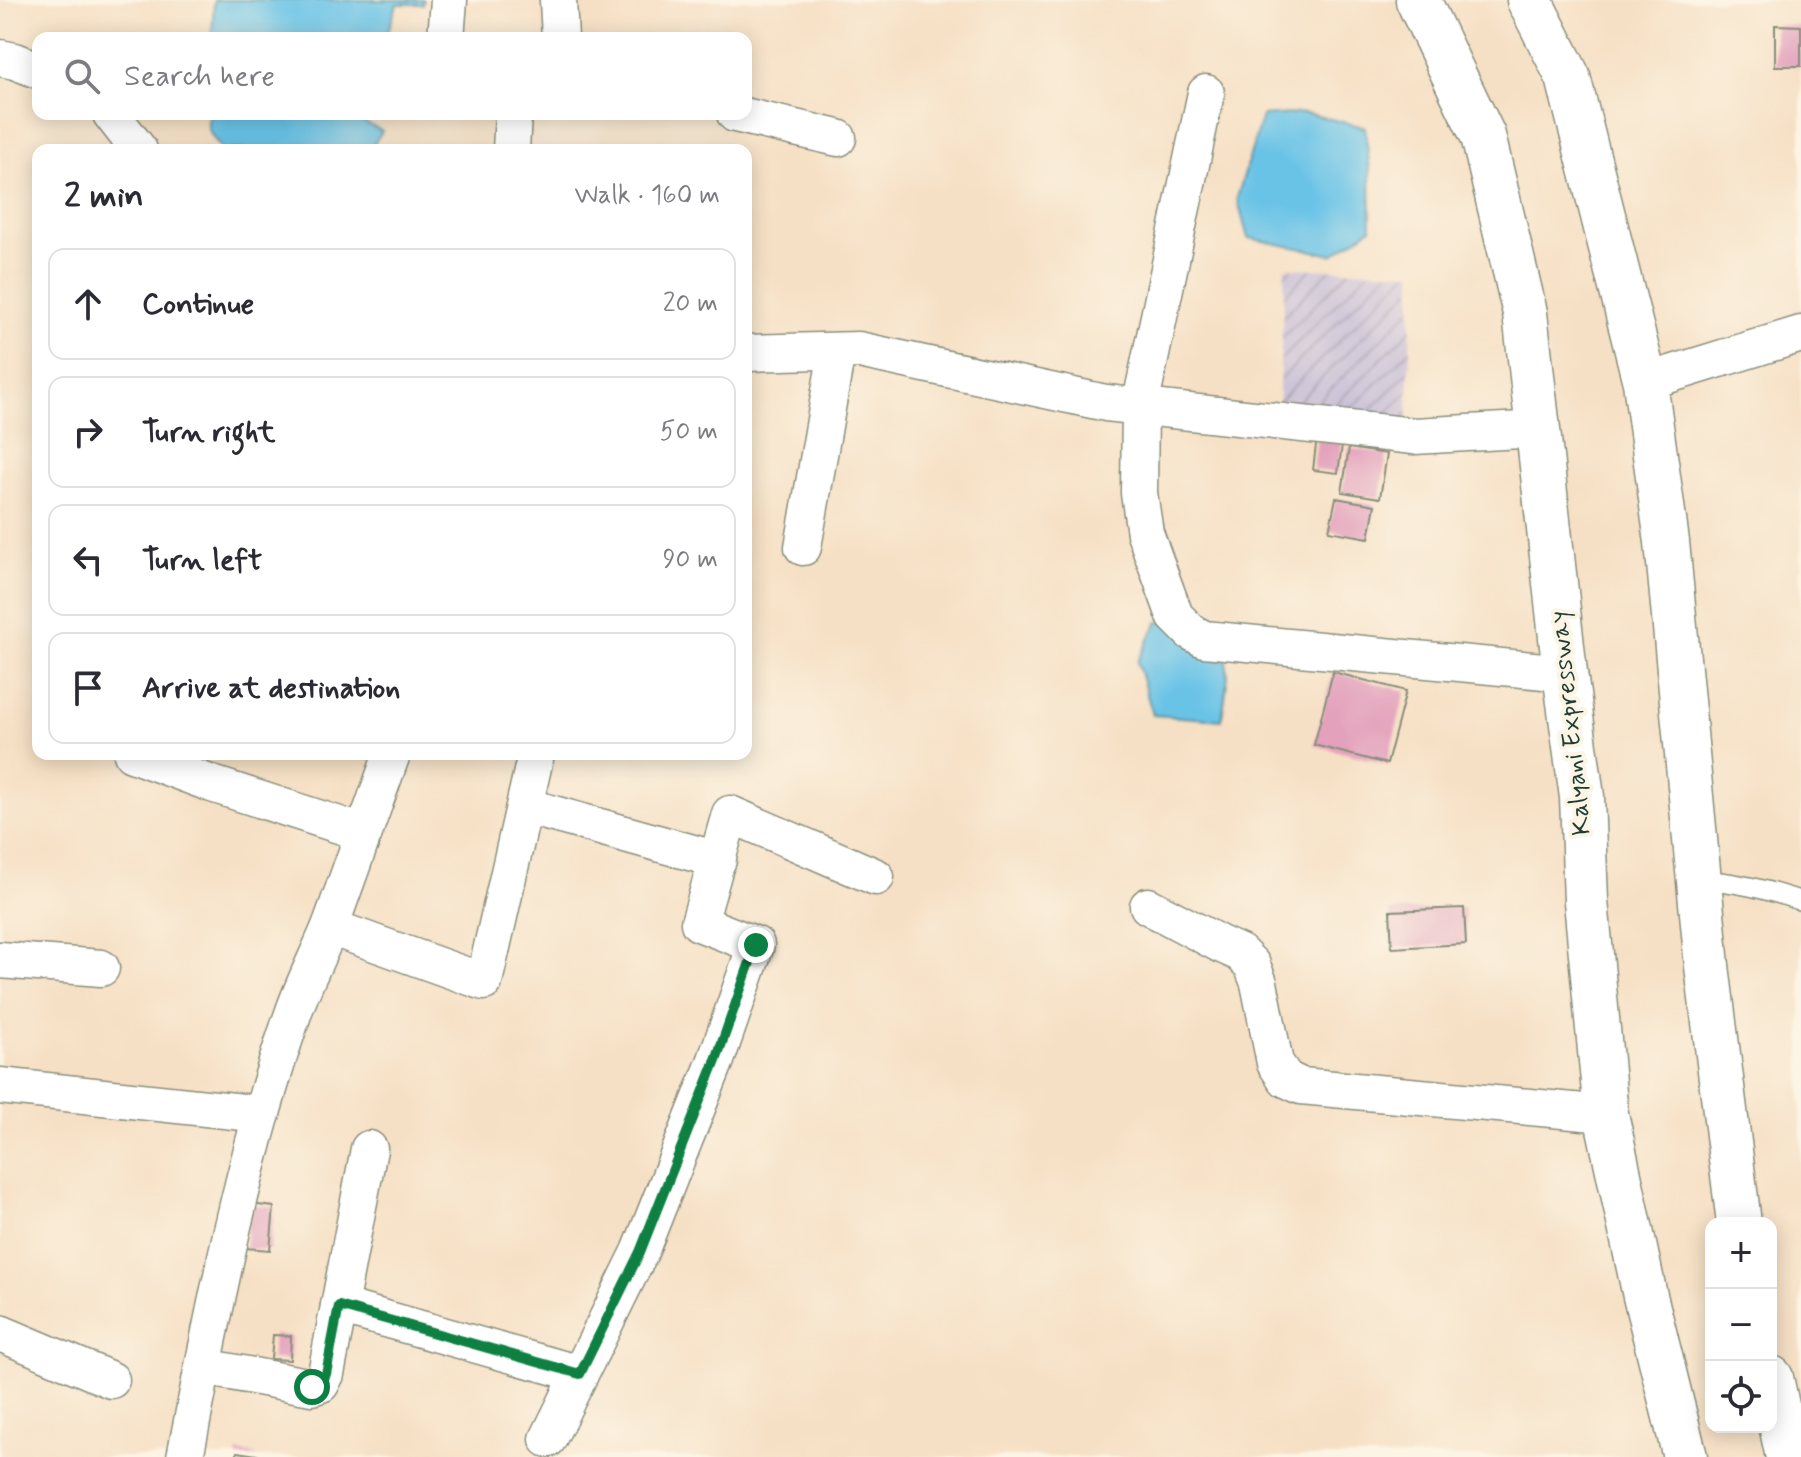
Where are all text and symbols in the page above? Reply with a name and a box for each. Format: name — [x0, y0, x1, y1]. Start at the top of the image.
search box — [32, 32, 752, 120]
icon: search — [60, 54, 104, 98]
text: Search here — [124, 57, 275, 96]
text: 2 min — [64, 174, 144, 219]
text: Walk · 160 m — [574, 179, 720, 213]
icon: ahead — [66, 282, 110, 326]
text: Continue — [142, 285, 254, 324]
text: 20 m — [663, 287, 718, 321]
icon: right — [66, 410, 110, 454]
text: Turn right — [142, 413, 275, 452]
text: 50 m — [660, 415, 718, 449]
icon: left — [66, 538, 110, 582]
text: Turn left — [142, 541, 262, 580]
text: 90 m — [663, 543, 718, 577]
street label: Kalyani Expressway — [1542, 609, 1600, 837]
icon: arrive — [66, 666, 110, 710]
text: Arrive at destination — [142, 669, 400, 708]
route end — [738, 927, 774, 963]
map controls — [1705, 1217, 1777, 1433]
button: + — [1705, 1217, 1777, 1289]
button: − — [1705, 1289, 1777, 1361]
button: locate — [1705, 1361, 1777, 1433]
route start — [294, 1369, 330, 1405]

